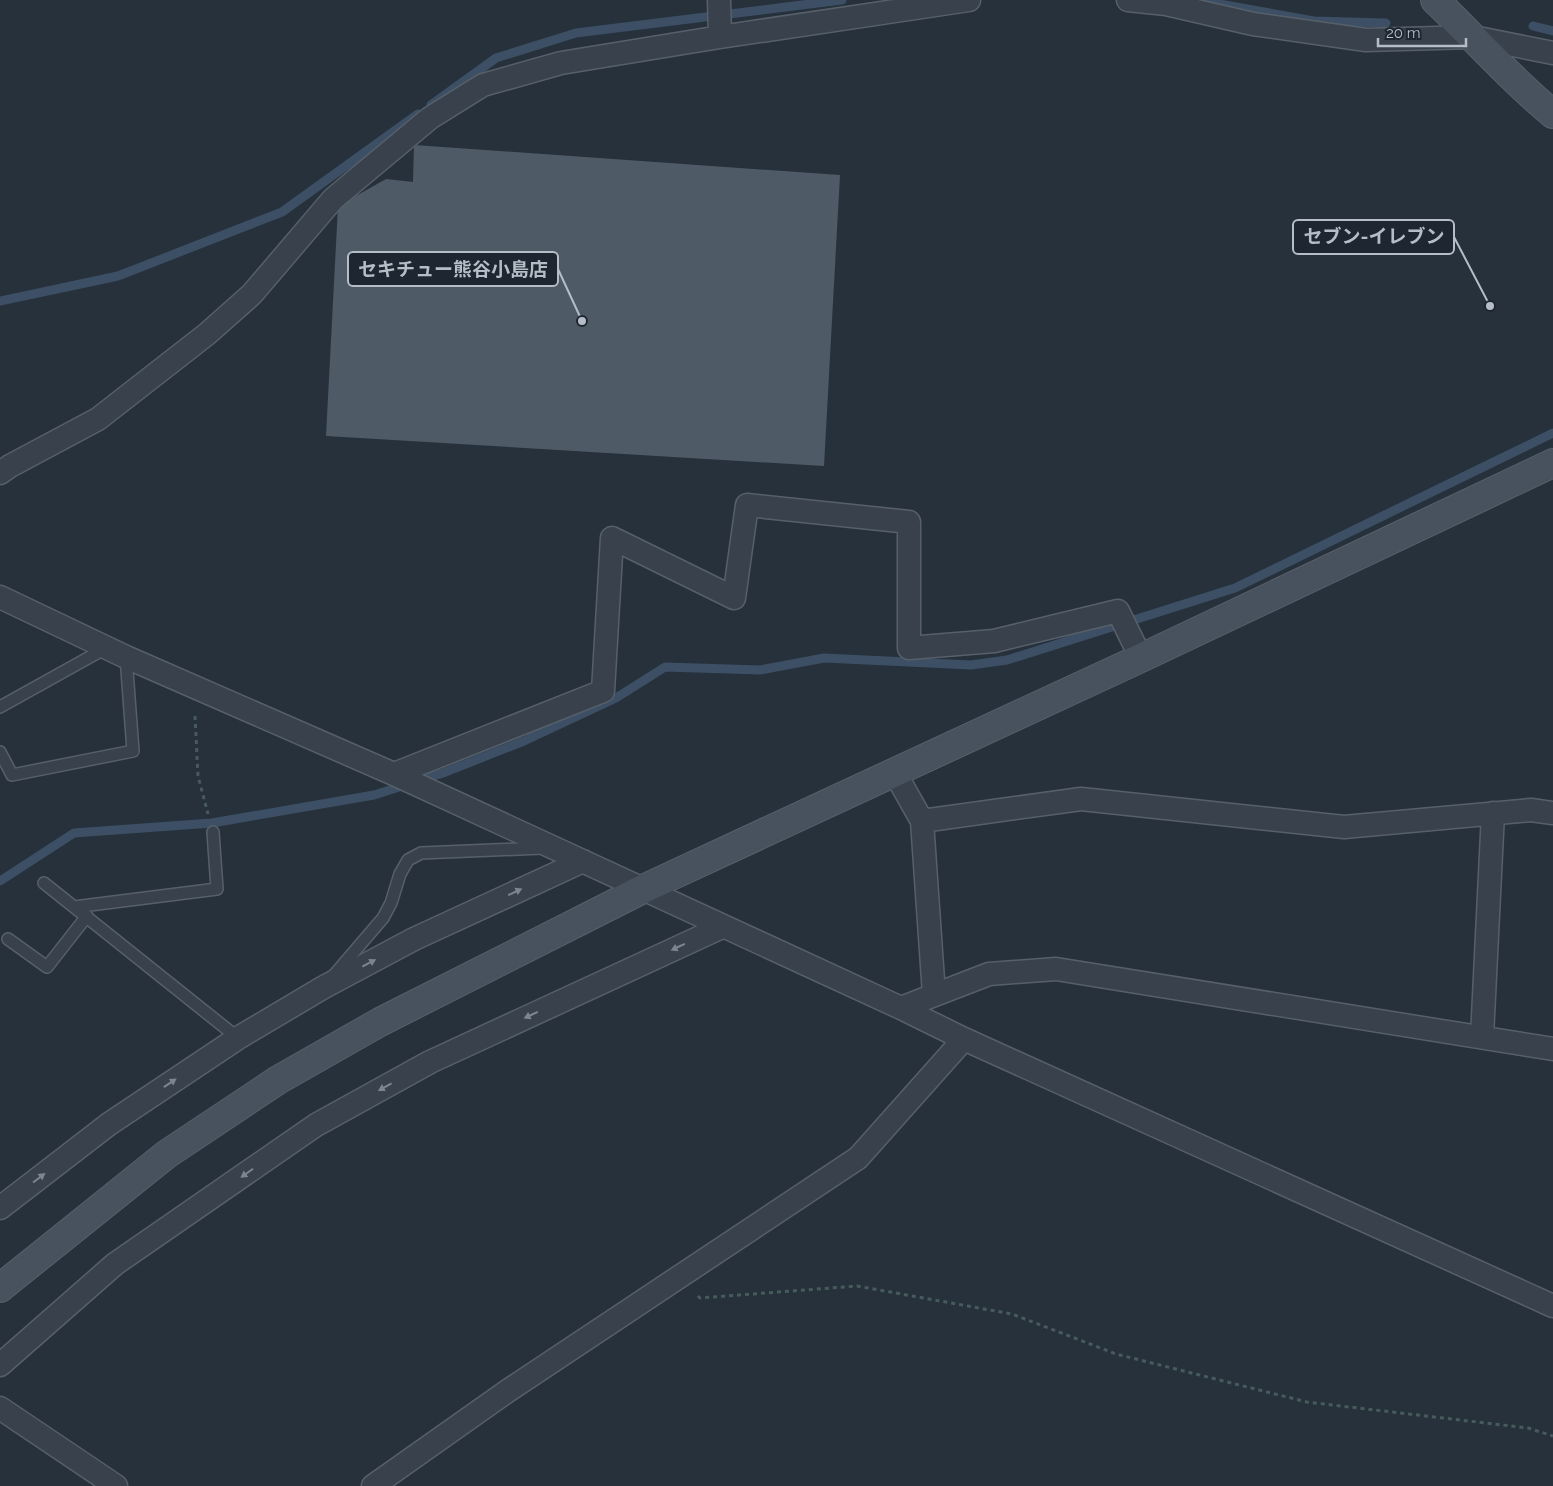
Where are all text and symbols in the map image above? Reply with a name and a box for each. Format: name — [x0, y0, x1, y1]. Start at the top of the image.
scale bar — [1378, 15, 1466, 47]
text: 20 m — [1386, 24, 1421, 42]
callout: セブン-イレブン — [1293, 220, 1454, 254]
text: セブン-イレブン — [1304, 225, 1444, 247]
callout: セキチュー熊谷小島店 — [348, 252, 558, 286]
text: セキチュー熊谷小島店 — [358, 258, 548, 280]
one-way arrow — [508, 888, 522, 896]
one-way arrow — [671, 943, 685, 951]
one-way arrow — [362, 959, 376, 967]
one-way arrow — [524, 1012, 538, 1020]
one-way arrow — [164, 1079, 177, 1088]
one-way arrow — [378, 1083, 392, 1091]
one-way arrow — [240, 1168, 254, 1178]
one-way arrow — [32, 1173, 45, 1184]

